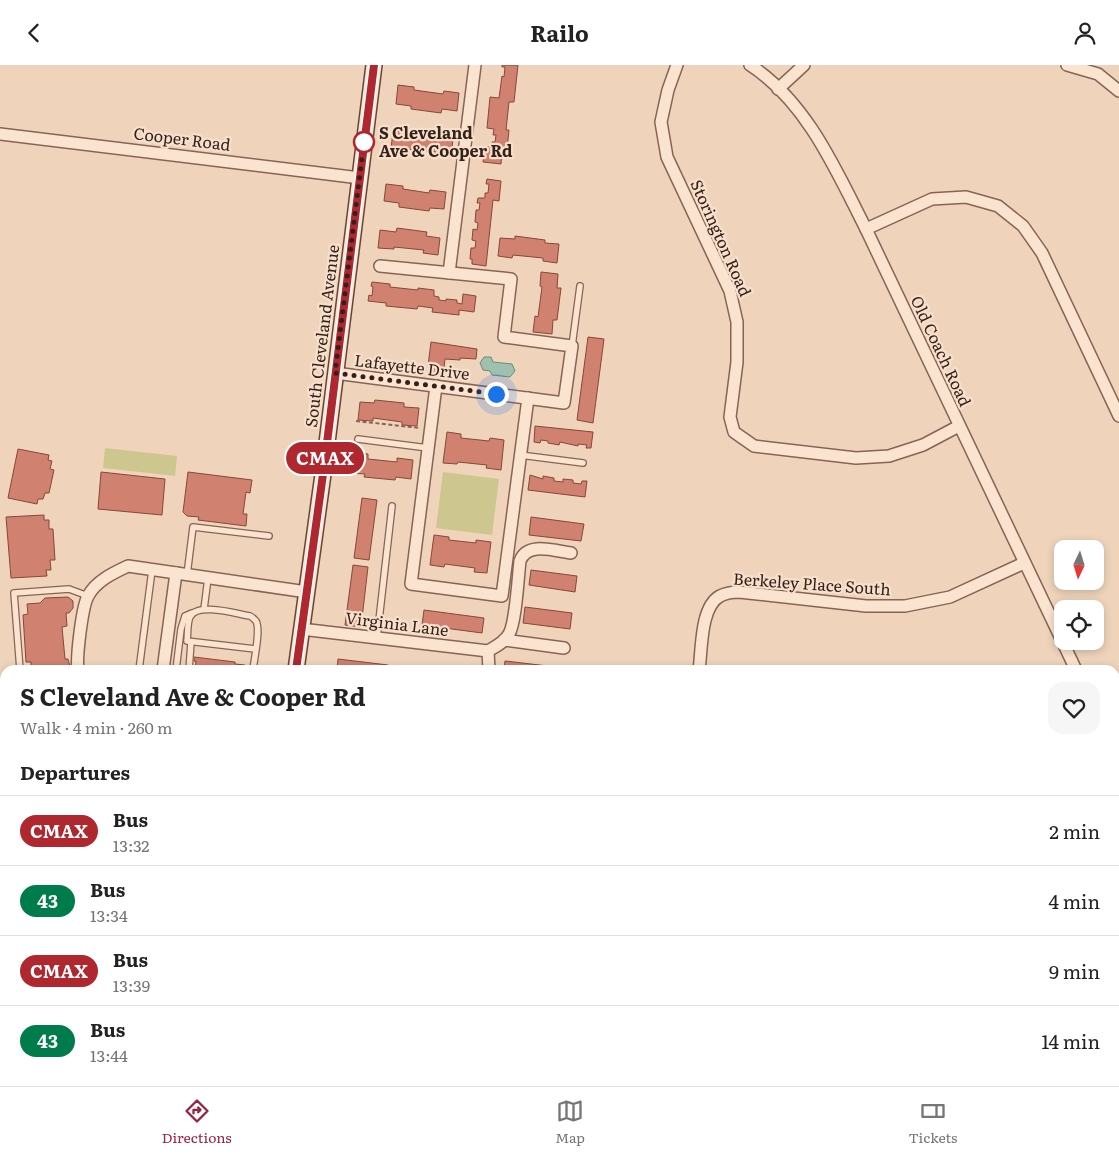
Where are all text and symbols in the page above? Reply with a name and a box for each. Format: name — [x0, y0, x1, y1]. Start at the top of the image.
text: Railo — [530, 16, 589, 49]
icon: back — [20, 19, 48, 47]
icon: person — [1071, 19, 1099, 47]
street label: Cooper Road — [132, 120, 232, 156]
place label: S Cleveland Ave & Cooper Rd — [379, 120, 513, 162]
marker: S Cleveland Ave & Cooper Rd — [353, 131, 375, 153]
street label: Storington Road — [685, 175, 759, 300]
street label: South Cleveland Avenue — [298, 243, 344, 429]
street label: Old Coach Road — [906, 291, 978, 410]
street label: Lafayette Drive — [353, 347, 471, 385]
your location — [484, 382, 509, 407]
line badge: CMAX — [290, 442, 360, 474]
text: CMAX — [296, 444, 354, 471]
north arrow — [1054, 540, 1104, 590]
map controls — [1054, 540, 1104, 650]
street label: Berkeley Place South — [733, 566, 892, 601]
button: locate — [1054, 600, 1104, 650]
street label: Virginia Lane — [344, 605, 450, 641]
text: S Cleveland Ave & Cooper Rd — [20, 678, 366, 713]
button: heart — [1048, 682, 1100, 734]
text: Walk · 4 min · 260 m — [20, 715, 173, 739]
text: Departures — [20, 758, 130, 786]
text: Bus — [113, 805, 148, 833]
text: CMAX — [30, 817, 88, 844]
text: 2 min — [1049, 817, 1100, 845]
text: 13:32 — [113, 833, 149, 857]
text: Bus — [90, 875, 125, 903]
text: 43 — [37, 887, 58, 914]
text: 4 min — [1048, 887, 1100, 915]
text: 13:34 — [90, 903, 128, 927]
text: Bus — [113, 945, 148, 973]
text: CMAX — [30, 957, 88, 984]
text: 9 min — [1049, 957, 1100, 985]
text: 13:39 — [113, 973, 150, 997]
text: Bus — [90, 1015, 125, 1043]
text: 43 — [37, 1027, 58, 1054]
text: 14 min — [1041, 1027, 1100, 1055]
text: 13:44 — [90, 1043, 128, 1067]
tab: Directions — [162, 1097, 232, 1147]
tab: Map — [555, 1097, 585, 1147]
tab: Tickets — [908, 1097, 957, 1147]

